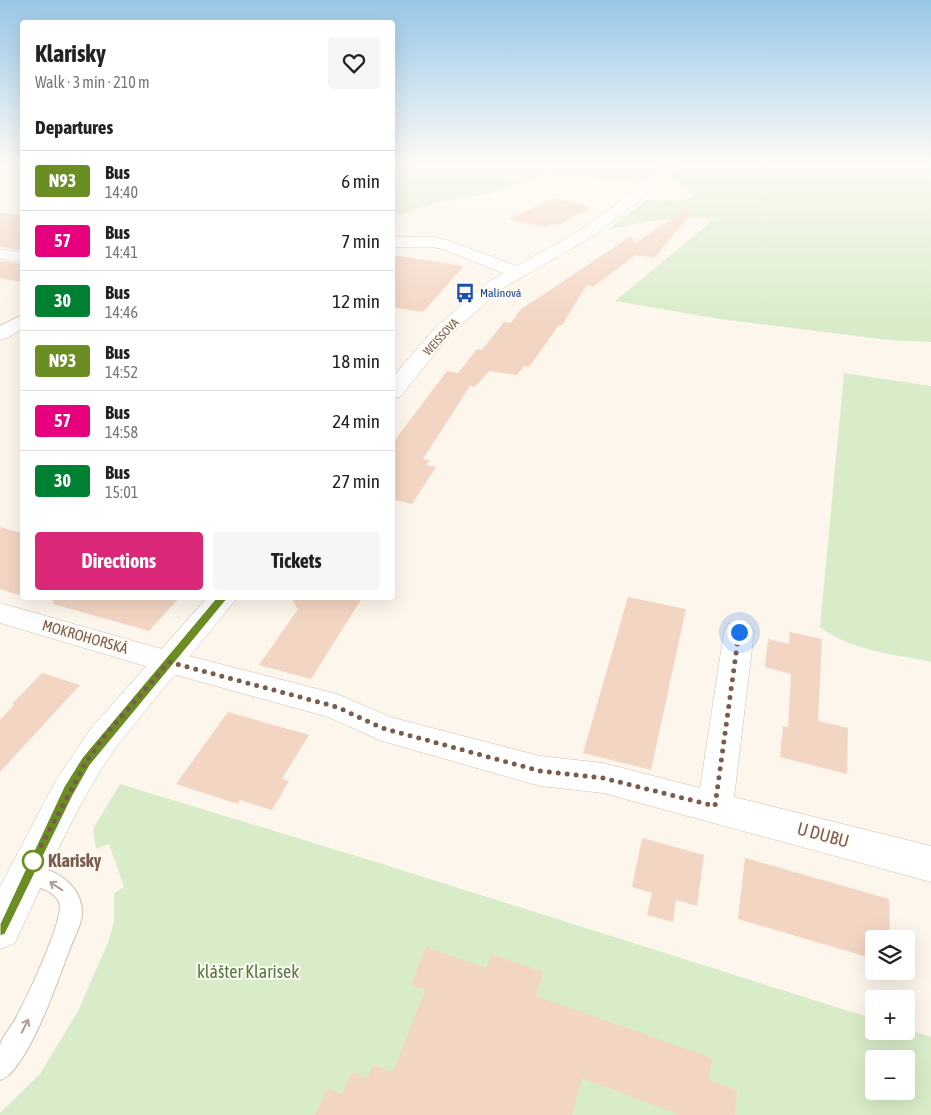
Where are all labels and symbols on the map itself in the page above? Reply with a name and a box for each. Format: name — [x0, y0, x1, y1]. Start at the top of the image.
bus stop icon: Malinová — [454, 282, 476, 304]
place label: Malinová — [480, 286, 521, 300]
street label: WEISSOVA — [420, 316, 462, 358]
street label: MOKROHORSKÁ — [40, 616, 131, 657]
your location — [727, 620, 752, 645]
street label: U DUBU — [795, 818, 851, 852]
marker: Klarisky — [22, 850, 44, 872]
place label: Klarisky — [48, 850, 102, 871]
one-way arrow — [49, 881, 63, 891]
park label: klášter Klarisek — [197, 961, 299, 982]
one-way arrow — [21, 1019, 30, 1034]

